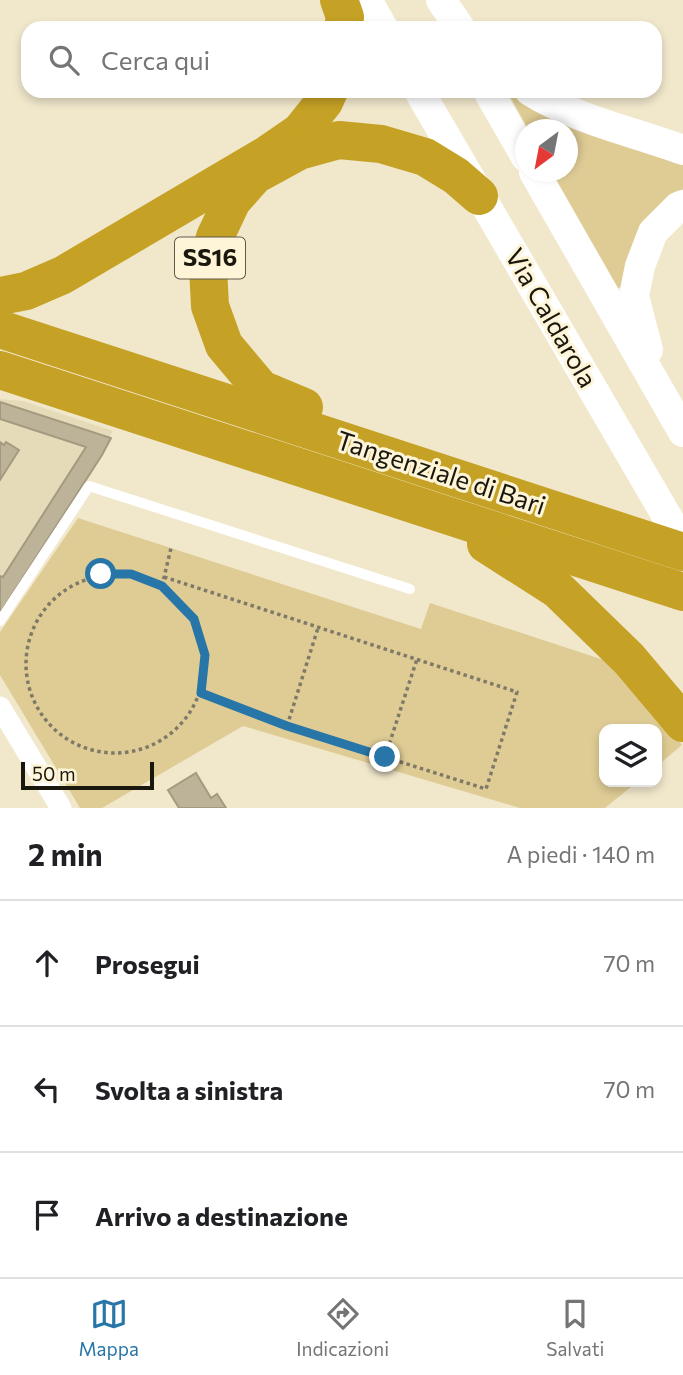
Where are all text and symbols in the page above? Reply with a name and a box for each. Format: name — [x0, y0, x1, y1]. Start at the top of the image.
search box — [21, 21, 662, 98]
icon: search — [45, 41, 83, 79]
text: Cerca qui — [101, 44, 210, 75]
north arrow — [515, 119, 578, 182]
road number: SS16 — [175, 237, 245, 278]
street label: Via Caldarola — [500, 242, 605, 392]
street label: Tangenziale di Bari — [333, 423, 550, 520]
route start — [85, 558, 116, 589]
map controls — [599, 724, 662, 787]
button: layers — [599, 724, 662, 787]
route end — [369, 741, 400, 772]
scale bar — [21, 759, 154, 791]
text: 50 m — [32, 762, 76, 785]
text: 2 min — [28, 835, 103, 872]
text: A piedi · 140 m — [507, 840, 655, 868]
icon: ahead — [28, 944, 66, 982]
text: Prosegui — [95, 948, 200, 979]
text: 70 m — [603, 949, 655, 977]
icon: left — [28, 1070, 66, 1108]
text: Svolta a sinistra — [95, 1074, 283, 1105]
text: 70 m — [603, 1075, 655, 1103]
icon: arrive — [28, 1196, 66, 1234]
text: Arrivo a destinazione — [95, 1200, 348, 1231]
tab: Mappa — [79, 1295, 139, 1360]
tab: Indicazioni — [296, 1295, 389, 1360]
tab: Salvati — [546, 1295, 604, 1360]

